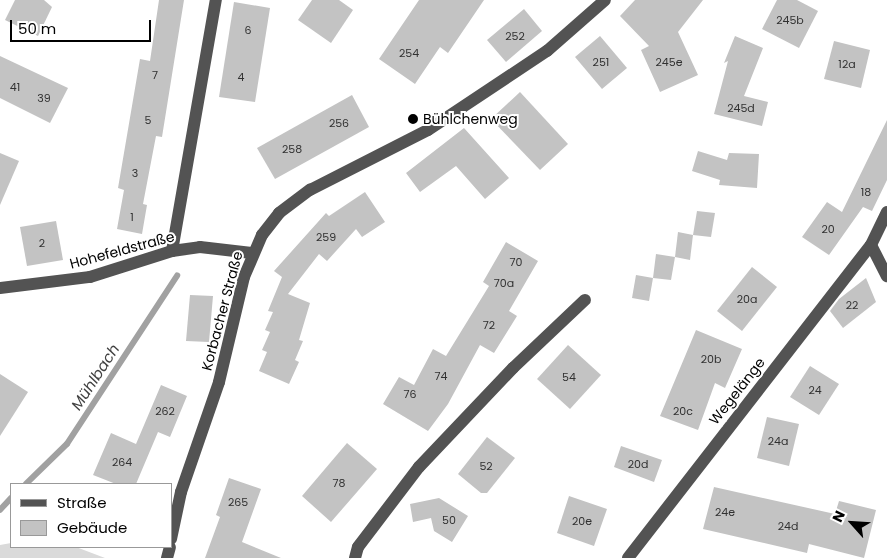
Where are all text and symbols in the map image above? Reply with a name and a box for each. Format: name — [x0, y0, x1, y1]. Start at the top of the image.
scale bar — [12, 10, 154, 42]
house number: 245b — [776, 13, 804, 27]
text: 50 m — [18, 18, 56, 39]
house number: 6 — [245, 23, 251, 37]
house number: 252 — [505, 29, 525, 43]
house number: 254 — [399, 46, 419, 60]
house number: 251 — [593, 55, 609, 69]
house number: 245e — [656, 55, 682, 69]
house number: 12a — [838, 57, 856, 71]
house number: 7 — [152, 68, 158, 82]
house number: 4 — [238, 70, 244, 84]
house number: 41 — [10, 80, 20, 94]
house number: 39 — [37, 91, 51, 105]
house number: 245d — [727, 101, 755, 115]
place label: Bühlchenweg — [423, 111, 518, 127]
house number: 5 — [145, 113, 151, 127]
marker: Bühlchenweg — [407, 113, 419, 125]
house number: 256 — [329, 116, 349, 130]
house number: 258 — [282, 142, 302, 156]
house number: 3 — [132, 166, 138, 180]
house number: 18 — [861, 185, 871, 199]
house number: 1 — [130, 210, 134, 224]
house number: 20 — [821, 222, 835, 236]
street label: Hohefeldstraße — [68, 228, 176, 272]
house number: 259 — [316, 230, 336, 244]
house number: 2 — [39, 236, 45, 250]
street label: Korbacher Straße — [198, 250, 246, 372]
house number: 70 — [510, 255, 522, 269]
house number: 70a — [494, 276, 514, 290]
house number: 20a — [737, 292, 757, 306]
house number: 22 — [846, 298, 858, 312]
house number: 72 — [483, 318, 495, 332]
water label: Mühlbach — [67, 341, 123, 413]
house number: 20b — [701, 352, 721, 366]
street label: Wegelänge — [706, 354, 768, 428]
house number: 74 — [435, 369, 447, 383]
house number: 54 — [562, 370, 576, 384]
house number: 24 — [808, 383, 822, 397]
house number: 76 — [404, 387, 416, 401]
house number: 262 — [155, 404, 175, 418]
house number: 20c — [673, 404, 693, 418]
house number: 24a — [768, 434, 788, 448]
house number: 264 — [112, 455, 132, 469]
house number: 20d — [628, 457, 648, 471]
house number: 52 — [479, 459, 493, 473]
house number: 78 — [333, 476, 345, 490]
legend — [10, 483, 172, 548]
text: Straße — [57, 492, 107, 513]
house number: 265 — [228, 495, 248, 509]
north arrow — [827, 498, 877, 548]
house number: 24e — [715, 505, 735, 519]
text: N — [827, 507, 850, 526]
house number: 50 — [442, 513, 456, 527]
house number: 20e — [572, 514, 592, 528]
text: Gebäude — [57, 517, 127, 538]
house number: 24d — [778, 519, 798, 533]

